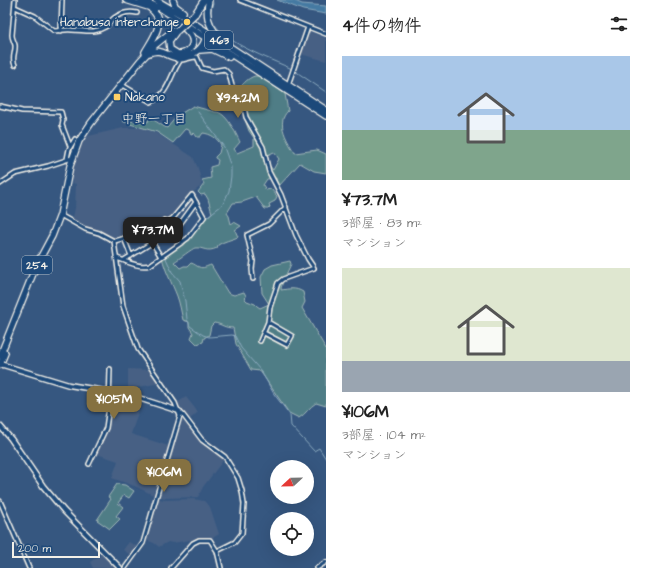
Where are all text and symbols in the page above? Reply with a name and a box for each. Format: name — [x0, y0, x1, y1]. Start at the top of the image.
icon: filters — [608, 13, 630, 35]
place label: Hanabusa interchange — [60, 14, 180, 32]
text: 4件の物件 — [342, 14, 422, 38]
marker: Hanabusa interchange — [182, 17, 192, 27]
road number: 463 — [205, 31, 233, 49]
icon: home — [450, 82, 522, 154]
pin: ¥94.2M — [205, 85, 271, 119]
place label: Nakano — [125, 89, 165, 106]
text: ¥94.2M — [216, 89, 260, 107]
marker: Nakano — [112, 92, 122, 102]
district label: 中野一丁目 — [121, 110, 187, 128]
text: ¥73.7M — [342, 188, 397, 212]
text: 3部屋 · 83 m² — [342, 214, 422, 232]
pin: ¥73.7M — [120, 217, 186, 251]
text: ¥73.7M — [132, 221, 174, 239]
text: マンション — [342, 234, 406, 252]
road number: 254 — [22, 256, 52, 274]
icon: home — [450, 294, 522, 366]
pin: ¥105M — [86, 386, 142, 420]
text: ¥105M — [96, 390, 132, 408]
text: ¥106M — [342, 400, 389, 424]
text: 3部屋 · 104 m² — [342, 426, 426, 444]
text: マンション — [342, 446, 406, 464]
pin: ¥106M — [136, 459, 192, 493]
north arrow — [270, 460, 314, 504]
map controls — [270, 460, 314, 556]
text: ¥106M — [146, 463, 182, 481]
button: locate — [270, 512, 314, 556]
scale bar — [12, 540, 100, 559]
text: 200 m — [18, 541, 51, 556]

